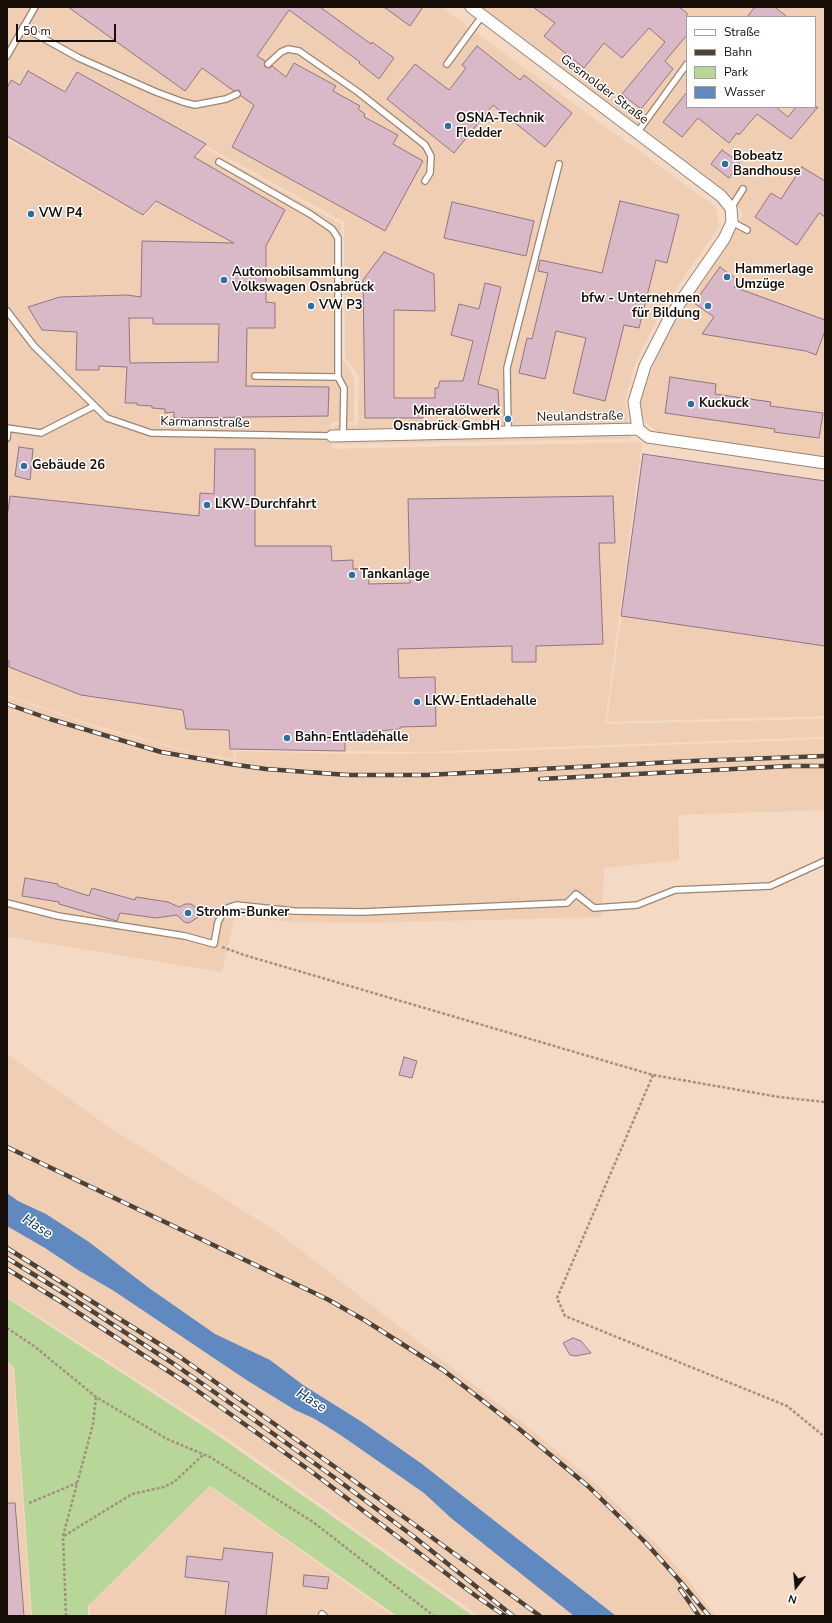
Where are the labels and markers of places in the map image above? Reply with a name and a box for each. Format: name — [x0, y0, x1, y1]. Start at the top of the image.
place label: OSNA-Technik Fledder — [456, 111, 544, 142]
marker: OSNA-Technik Fledder — [443, 121, 453, 131]
place label: Bobeatz Bandhouse — [733, 149, 800, 180]
marker: Bobeatz Bandhouse — [720, 159, 730, 169]
place label: VW P4 — [39, 206, 83, 222]
marker: VW P4 — [26, 209, 36, 219]
place label: Hammerlage Umzüge — [735, 262, 813, 293]
place label: Automobilsammlung Volkswagen Osnabrück — [232, 265, 374, 296]
marker: Hammerlage Umzüge — [722, 272, 732, 282]
marker: Automobilsammlung Volkswagen Osnabrück — [219, 275, 229, 285]
place label: bfw - Unternehmen für Bildung — [581, 291, 700, 322]
place label: VW P3 — [319, 298, 363, 314]
marker: VW P3 — [306, 301, 316, 311]
marker: bfw - Unternehmen für Bildung — [703, 301, 713, 311]
place label: Kuckuck — [699, 396, 749, 412]
marker: Kuckuck — [686, 399, 696, 409]
place label: Mineralölwerk Osnabrück GmbH — [393, 404, 500, 435]
marker: Mineralölwerk Osnabrück GmbH — [503, 414, 513, 424]
place label: Gebäude 26 — [32, 458, 105, 474]
marker: Gebäude 26 — [19, 461, 29, 471]
place label: LKW-Durchfahrt — [215, 497, 316, 513]
marker: LKW-Durchfahrt — [202, 500, 212, 510]
place label: Tankanlage — [360, 567, 430, 583]
marker: Tankanlage — [347, 570, 357, 580]
place label: LKW-Entladehalle — [425, 694, 537, 710]
marker: LKW-Entladehalle — [412, 697, 422, 707]
place label: Bahn-Entladehalle — [295, 730, 408, 746]
marker: Bahn-Entladehalle — [282, 733, 292, 743]
place label: Strohm-Bunker — [196, 905, 289, 921]
marker: Strohm-Bunker — [183, 908, 193, 918]

